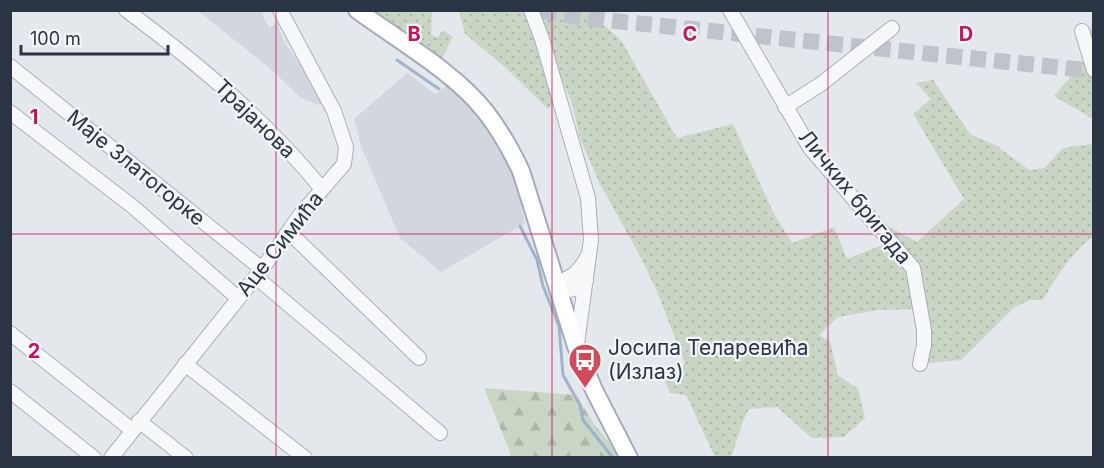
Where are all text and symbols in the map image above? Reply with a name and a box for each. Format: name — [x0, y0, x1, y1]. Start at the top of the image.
scale bar — [21, 18, 168, 56]
text: B — [407, 22, 421, 46]
text: C — [683, 22, 697, 46]
text: D — [959, 22, 973, 46]
text: 100 m — [30, 28, 81, 49]
street label: Трајанова — [210, 74, 301, 163]
street label: Маје Златогорке — [62, 104, 210, 231]
text: 1 — [30, 105, 38, 129]
street label: Личких бригада — [794, 125, 917, 269]
street label: Аце Симића — [231, 186, 328, 301]
place label: Јосипа Теларевића (Излаз) — [608, 335, 809, 384]
text: 2 — [28, 339, 40, 363]
bus stop icon: Јосипа Теларевића (Излаз) — [567, 342, 603, 389]

